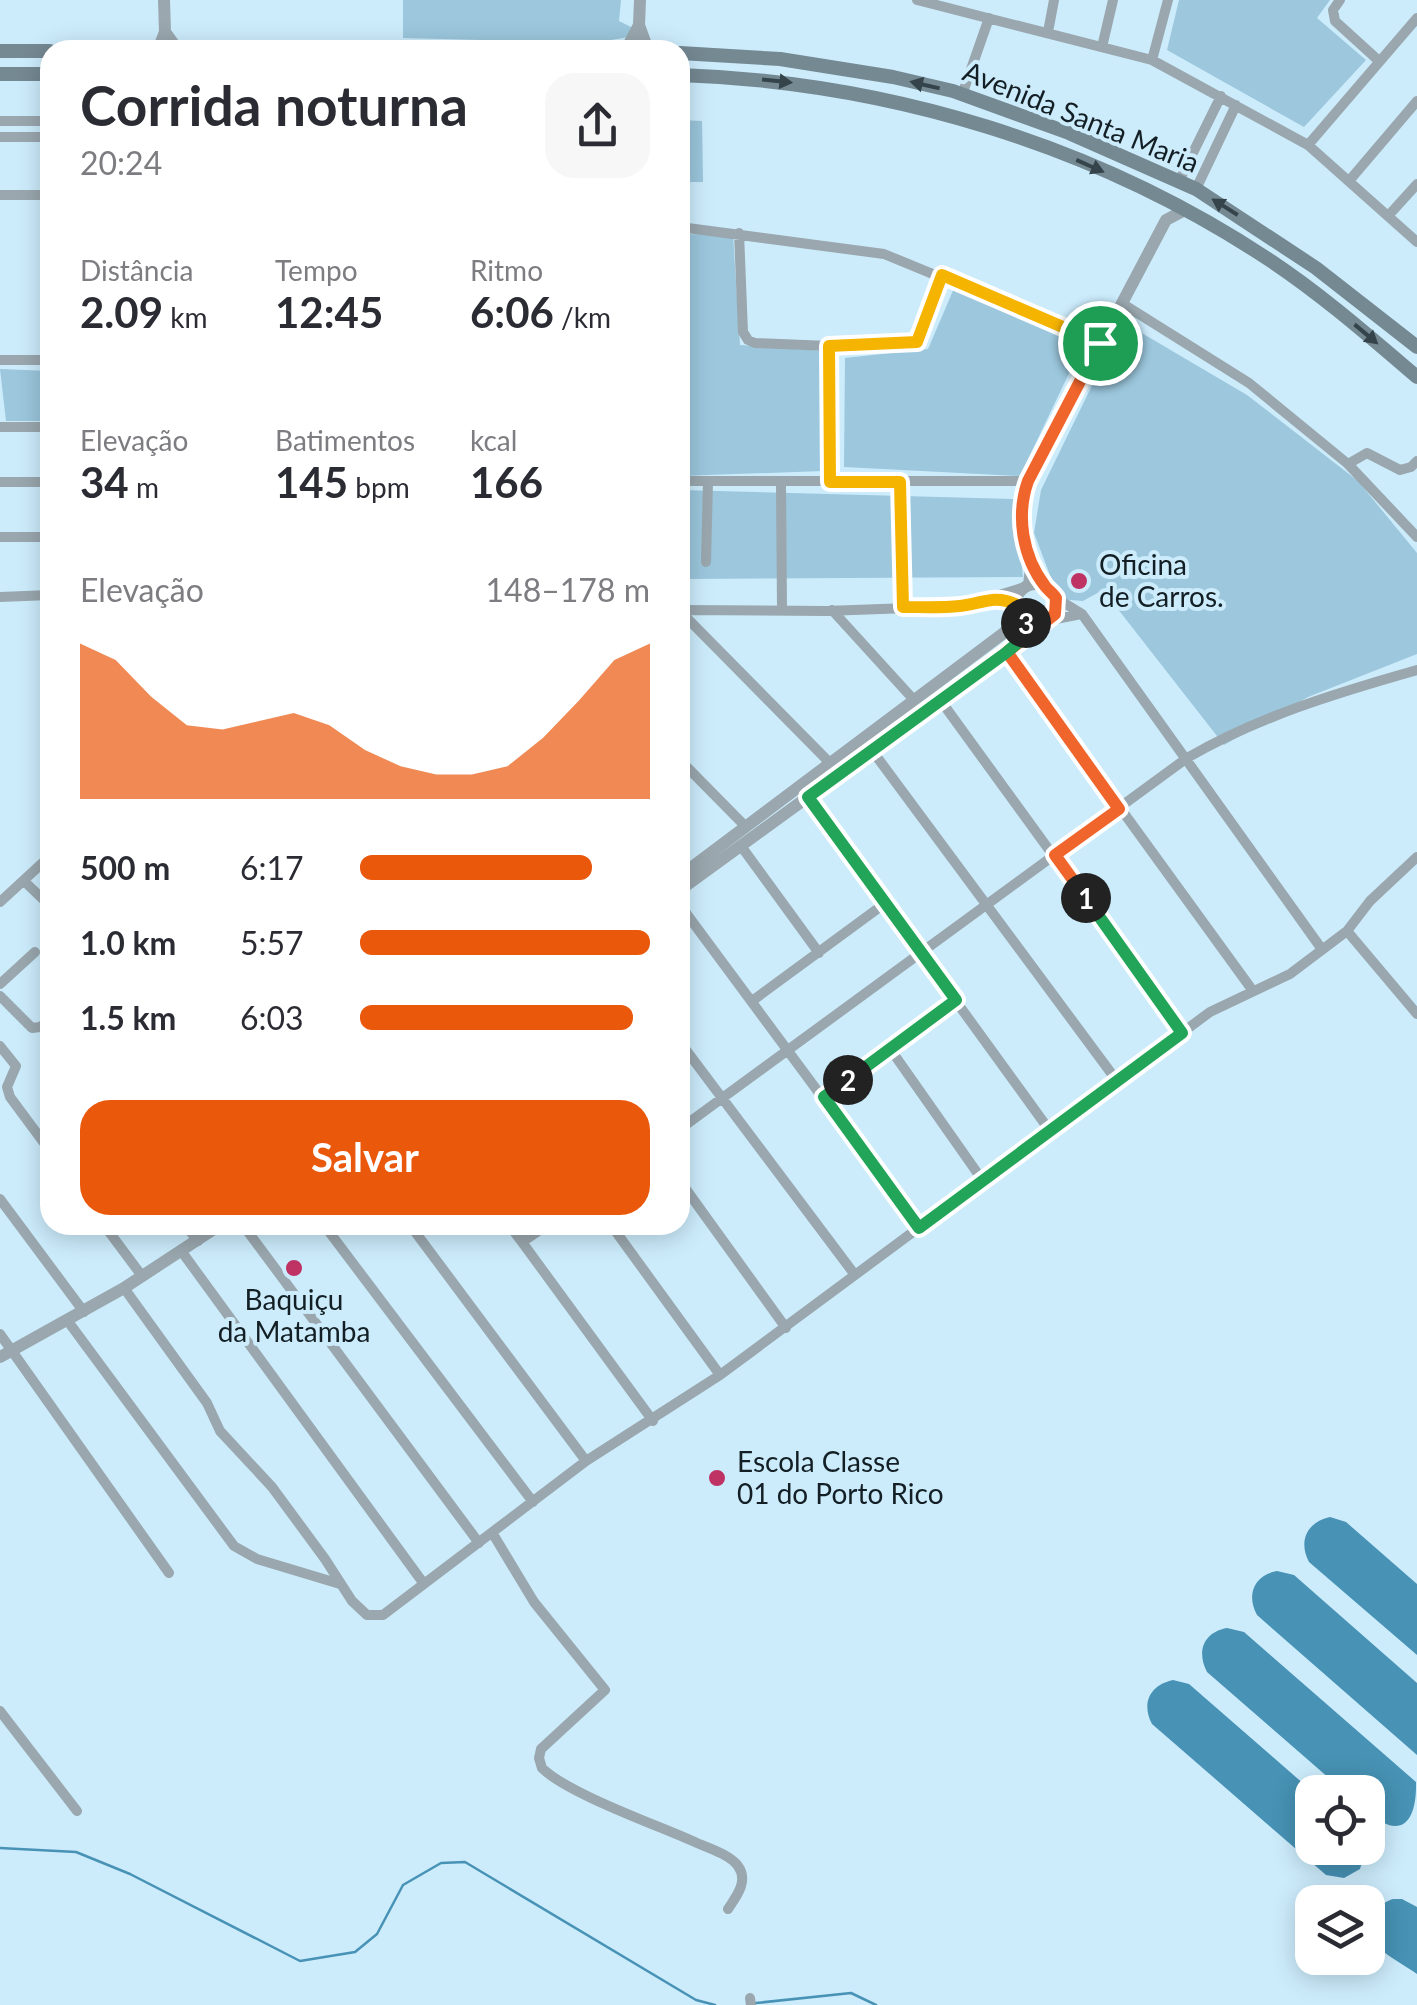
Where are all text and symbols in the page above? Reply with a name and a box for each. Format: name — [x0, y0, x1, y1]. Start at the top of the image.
street label: Avenida Santa Maria — [958, 53, 1204, 179]
text: Corrida noturna — [80, 72, 468, 138]
button: share — [545, 73, 650, 178]
one-way arrow — [762, 73, 794, 89]
one-way arrow — [909, 77, 940, 92]
text: 20:24 — [80, 143, 162, 182]
one-way arrow — [1075, 158, 1105, 174]
one-way arrow — [1211, 199, 1239, 216]
text: Distância — [80, 253, 193, 287]
text: Tempo — [275, 253, 358, 287]
text: Ritmo — [470, 253, 543, 287]
text: 2.09 — [80, 287, 163, 337]
text: 12:45 — [275, 287, 383, 337]
text: 6:06 — [470, 287, 554, 337]
text: km — [163, 300, 207, 334]
text: /km — [554, 300, 611, 334]
pin — [1058, 301, 1143, 386]
icon: arrive — [1073, 316, 1128, 371]
one-way arrow — [1354, 322, 1379, 344]
text: Elevação — [80, 423, 188, 457]
text: Batimentos — [275, 423, 415, 457]
text: kcal — [470, 423, 517, 457]
text: 34 — [80, 457, 129, 507]
text: 145 — [275, 457, 348, 507]
text: 166 — [470, 457, 543, 507]
text: m — [129, 470, 159, 504]
text: bpm — [348, 470, 410, 504]
place label: Oficina de Carros. — [1099, 547, 1224, 613]
text: Elevação — [80, 570, 204, 609]
text: 148–178 m — [486, 570, 650, 609]
marker: Oficina de Carros. — [1068, 570, 1090, 592]
pin: 3 — [1001, 598, 1051, 648]
text: 3 — [1018, 606, 1034, 640]
text: 500 m — [80, 848, 170, 887]
text: 6:17 — [240, 848, 304, 887]
pin: 1 — [1061, 873, 1111, 923]
text: 1 — [1078, 881, 1094, 915]
text: 1.0 km — [80, 923, 176, 962]
text: 5:57 — [240, 923, 304, 962]
text: 1.5 km — [80, 998, 176, 1037]
text: 6:03 — [240, 998, 304, 1037]
pin: 2 — [823, 1055, 873, 1105]
text: 2 — [840, 1063, 856, 1097]
button: Salvar — [80, 1100, 650, 1215]
marker: Baquiçu da Matamba — [283, 1257, 305, 1279]
place label: Baquiçu da Matamba — [218, 1282, 370, 1348]
place label: Escola Classe 01 do Porto Rico — [737, 1444, 944, 1510]
marker: Escola Classe 01 do Porto Rico — [706, 1467, 728, 1489]
map controls — [1295, 1775, 1385, 1975]
button: locate — [1295, 1775, 1385, 1865]
button: layers — [1295, 1885, 1385, 1975]

